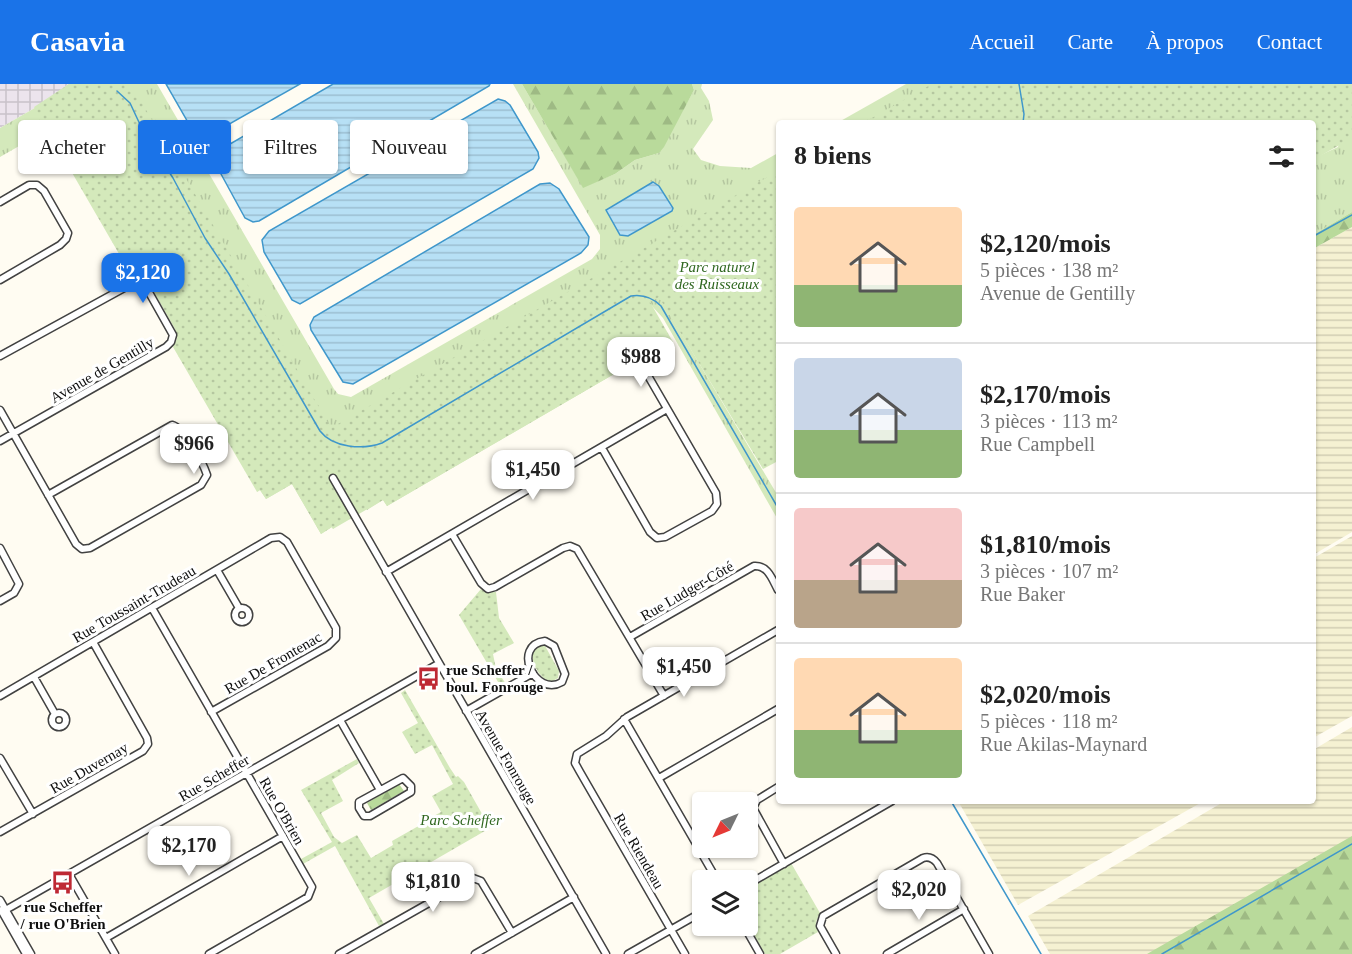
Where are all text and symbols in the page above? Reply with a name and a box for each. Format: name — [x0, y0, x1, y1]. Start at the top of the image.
text: Casavia — [30, 26, 125, 57]
text: Accueil — [969, 30, 1035, 54]
text: Carte — [1068, 30, 1113, 54]
text: À propos — [1146, 30, 1224, 54]
text: Contact — [1257, 30, 1322, 54]
chip: Acheter — [18, 120, 126, 174]
chip: Louer — [138, 120, 231, 174]
chip: Filtres — [243, 120, 338, 174]
chip: Nouveau — [350, 120, 468, 174]
icon: filters — [1265, 140, 1298, 173]
text: 8 biens — [794, 141, 871, 170]
text: $2,120/mois — [980, 229, 1111, 258]
icon: home — [842, 231, 914, 303]
pin: $2,120 — [94, 253, 192, 304]
park label: Parc naturel des Ruisseaux — [675, 259, 760, 292]
text: 5 pièces · 138 m² — [980, 259, 1118, 281]
text: $2,120 — [116, 261, 171, 283]
text: Avenue de Gentilly — [980, 282, 1135, 304]
street label: Avenue de Gentilly — [48, 334, 157, 406]
pin: $988 — [605, 337, 677, 388]
text: $988 — [621, 345, 661, 367]
text: $2,170/mois — [980, 380, 1111, 409]
icon: home — [842, 382, 914, 454]
text: 3 pièces · 113 m² — [980, 410, 1117, 432]
pin: $966 — [158, 424, 230, 475]
text: $966 — [174, 432, 214, 454]
text: Rue Campbell — [980, 433, 1095, 455]
pin: $1,450 — [484, 450, 582, 501]
text: $1,450 — [506, 458, 561, 480]
text: $1,810/mois — [980, 530, 1111, 559]
icon: home — [842, 532, 914, 604]
street label: Rue Ludger-Côté — [638, 558, 736, 624]
text: 3 pièces · 107 m² — [980, 560, 1118, 582]
street label: Rue Toussaint-Trudeau — [70, 562, 199, 646]
text: Rue Baker — [980, 583, 1065, 605]
street label: Rue De Frontenac — [222, 629, 325, 697]
pin: $1,450 — [635, 647, 733, 698]
text: $1,450 — [657, 655, 712, 677]
place label: rue Scheffer / boul. Fonrouge — [446, 662, 544, 695]
bus stop icon: rue Scheffer / boul. Fonrouge — [415, 666, 441, 692]
text: $2,020/mois — [980, 680, 1111, 709]
icon: home — [842, 682, 914, 754]
street label: Avenue Fonrouge — [472, 707, 540, 808]
text: 5 pièces · 118 m² — [980, 710, 1117, 732]
text: Rue Akilas-Maynard — [980, 733, 1147, 755]
street label: Rue Duvernay — [47, 739, 131, 797]
street label: Rue Scheffer — [176, 751, 252, 805]
street label: Rue O'Brien — [256, 775, 308, 848]
north arrow — [692, 792, 758, 858]
map controls — [692, 792, 758, 936]
street label: Rue Riendeau — [611, 810, 667, 892]
park label: Parc Scheffer — [419, 812, 502, 828]
pin: $2,170 — [140, 826, 238, 877]
text: $2,170 — [162, 834, 217, 856]
pin: $1,810 — [384, 862, 482, 913]
bus stop icon: rue Scheffer / rue O'Brien — [50, 870, 76, 896]
text: $1,810 — [406, 870, 461, 892]
button: layers — [692, 870, 758, 936]
pin: $2,020 — [870, 870, 968, 921]
text: $2,020 — [892, 878, 947, 900]
place label: rue Scheffer / rue O'Brien — [20, 899, 106, 932]

